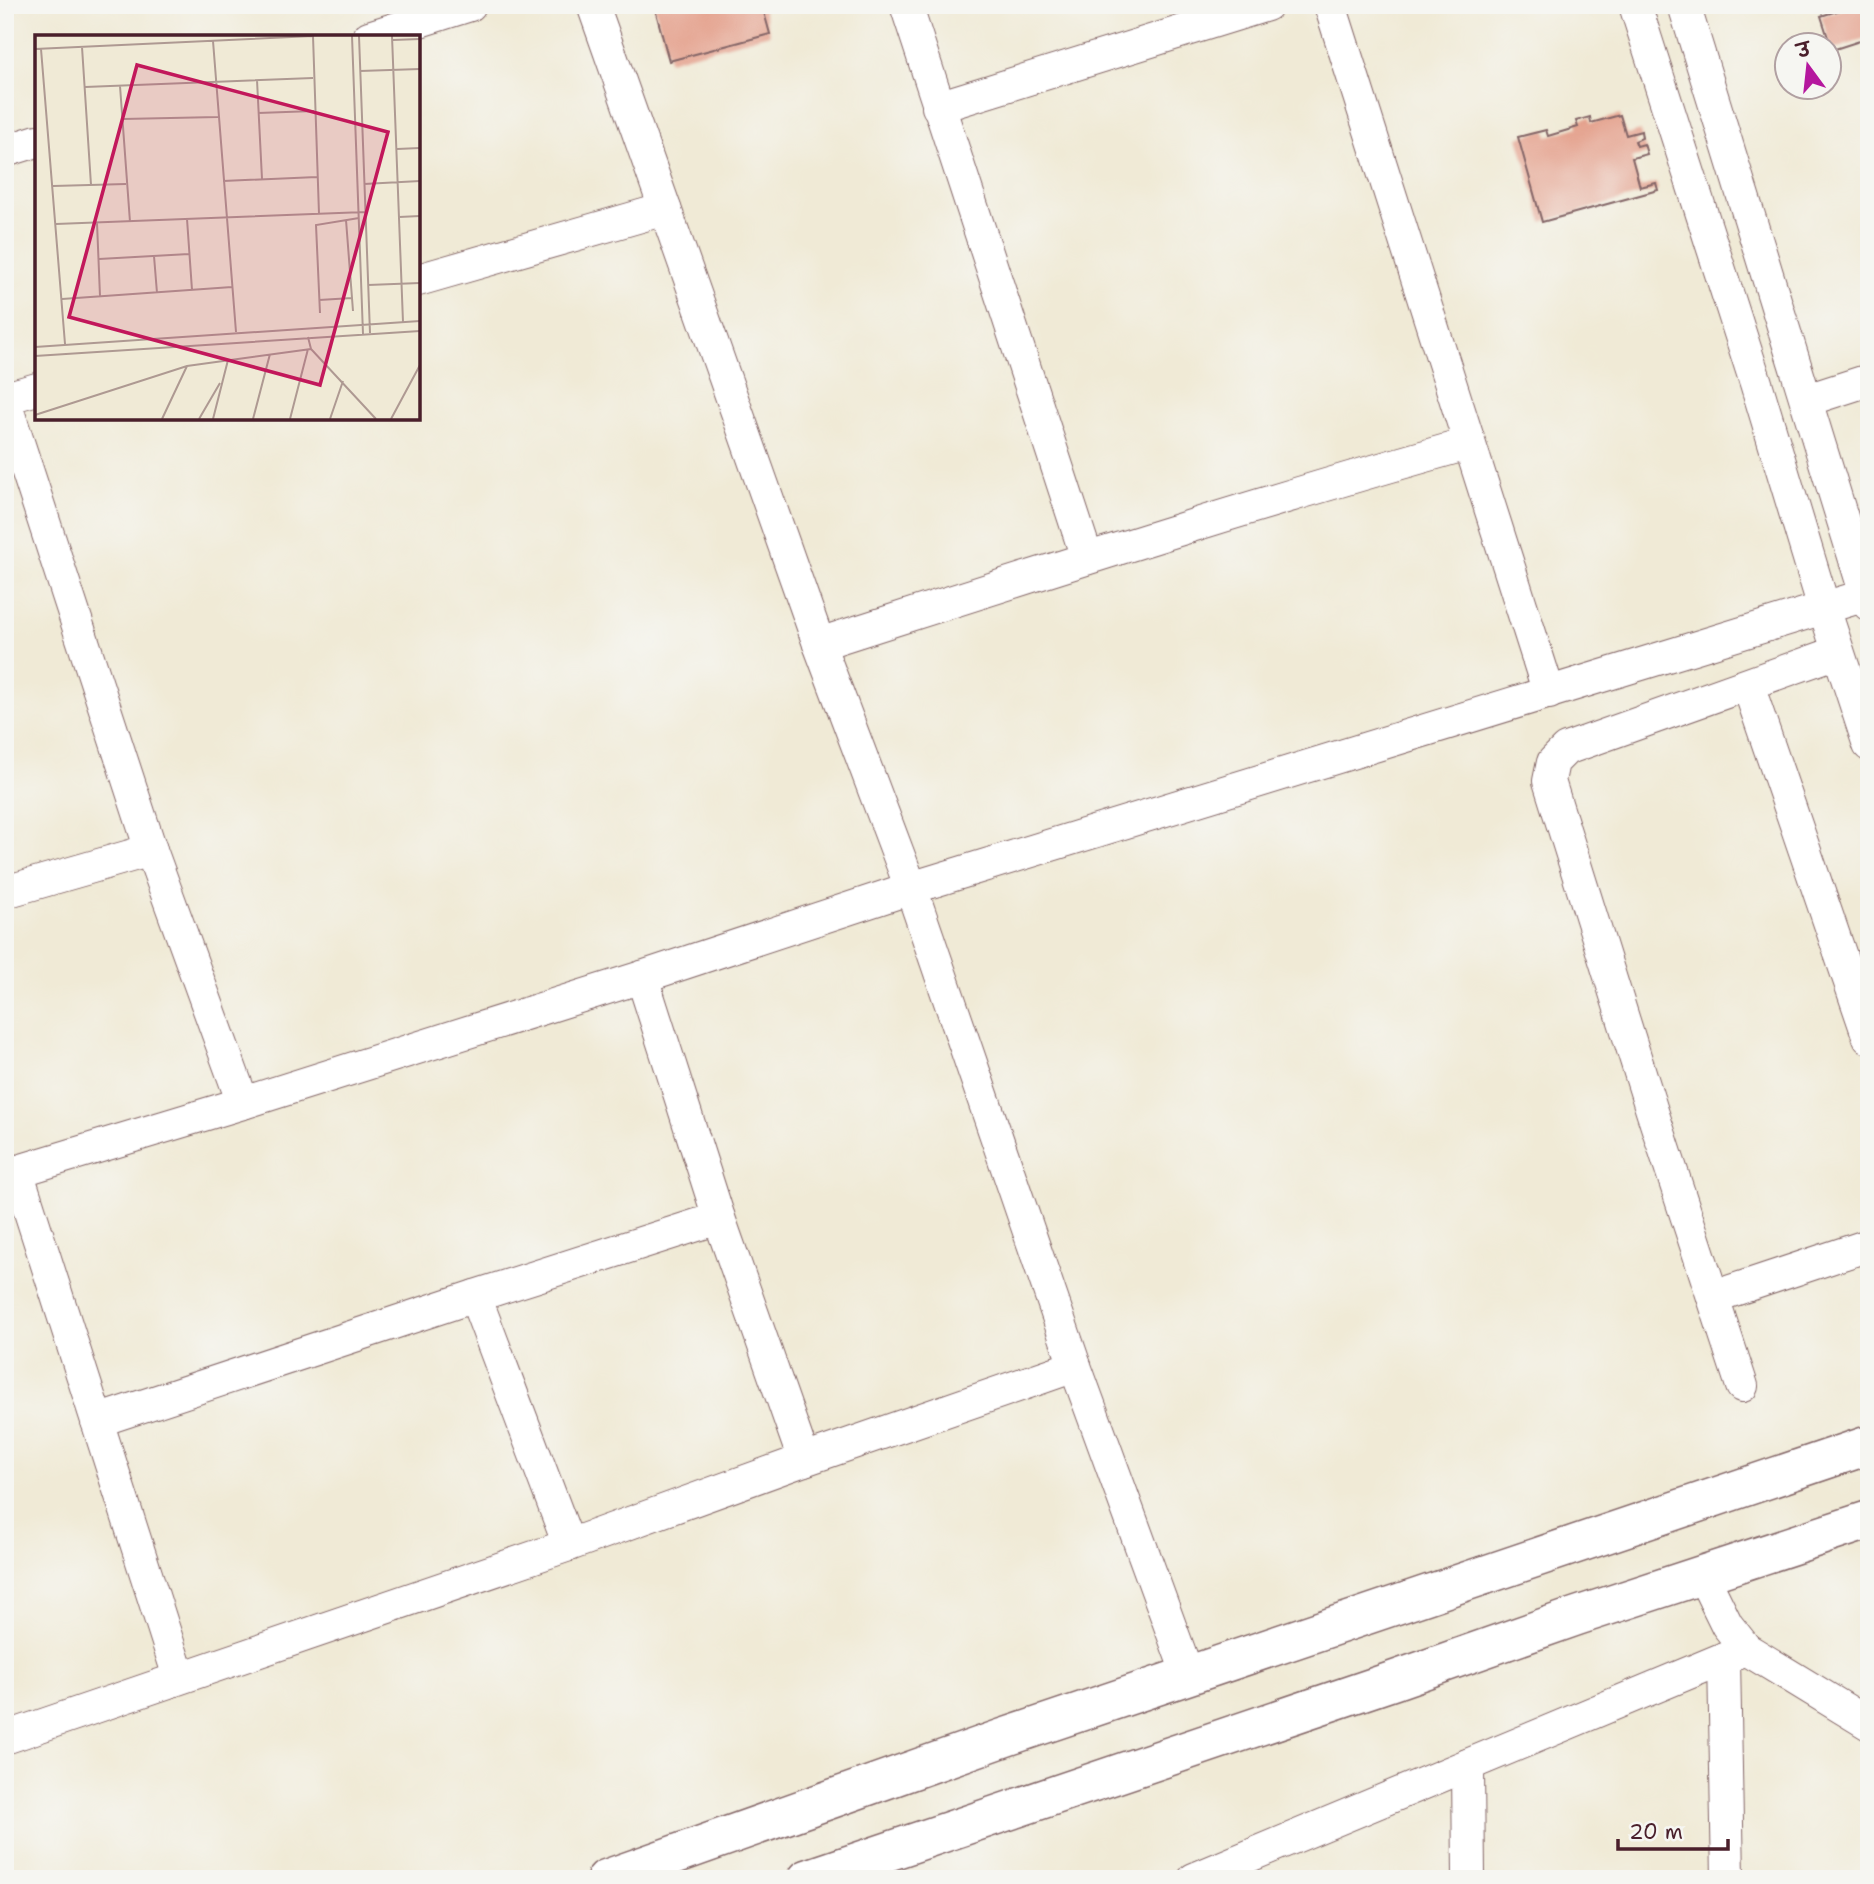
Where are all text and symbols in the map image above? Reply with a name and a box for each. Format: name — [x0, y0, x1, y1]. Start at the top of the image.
north arrow — [1772, 32, 1842, 102]
inset map — [35, 35, 420, 420]
text: उ — [1792, 36, 1815, 64]
scale bar — [1618, 1807, 1729, 1851]
text: 20 m — [1629, 1818, 1683, 1846]

